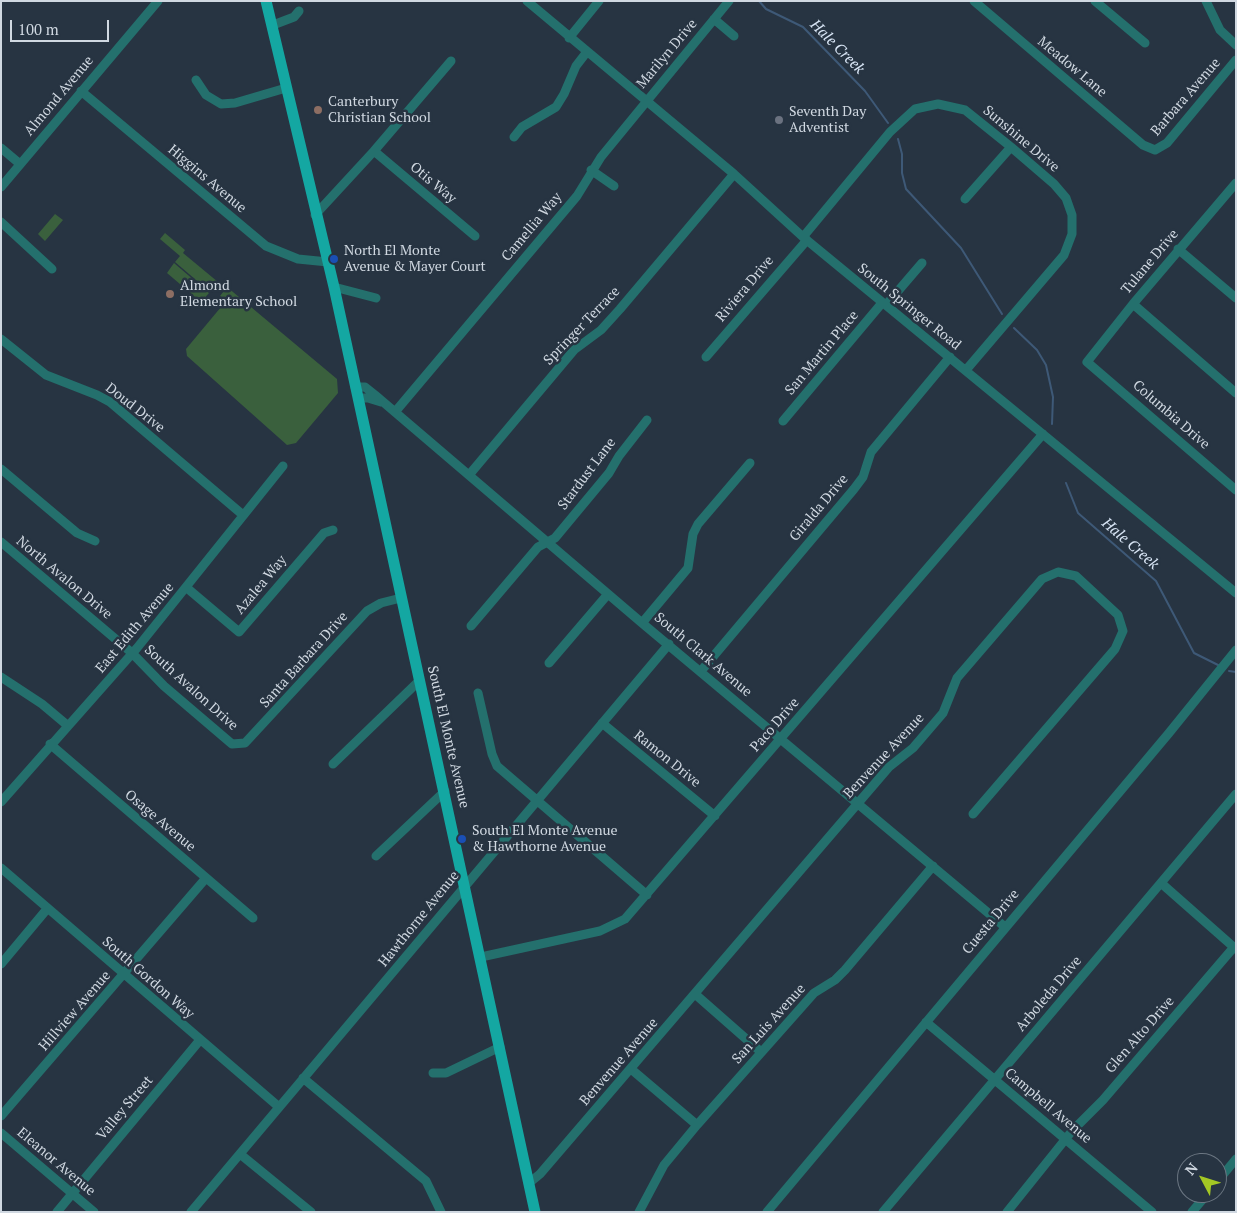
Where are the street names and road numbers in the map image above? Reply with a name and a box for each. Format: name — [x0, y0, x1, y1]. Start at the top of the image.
street label: Marilyn Drive — [633, 16, 701, 92]
street label: Meadow Lane — [1034, 33, 1110, 101]
street label: Almond Avenue — [21, 53, 97, 139]
street label: Barbara Avenue — [1148, 55, 1224, 139]
street label: Sunshine Drive — [979, 102, 1063, 176]
street label: Higgins Avenue — [164, 141, 250, 217]
street label: Otis Way — [406, 159, 460, 207]
street label: Camellia Way — [498, 189, 566, 265]
street label: Tulane Drive — [1118, 226, 1182, 298]
street label: Riviera Drive — [713, 253, 777, 325]
street label: South Springer Road — [854, 260, 964, 354]
street label: Springer Terrace — [540, 283, 624, 369]
street label: San Martin Place — [782, 307, 862, 399]
street label: Columbia Drive — [1129, 377, 1213, 453]
street label: Doud Drive — [102, 380, 168, 436]
street label: Stardust Lane — [554, 435, 620, 513]
street label: Giralda Drive — [786, 471, 852, 545]
street label: North Avalon Drive — [13, 533, 115, 623]
street label: Azalea Way — [232, 552, 290, 618]
street label: East Edith Avenue — [92, 579, 178, 677]
street label: Santa Barbara Drive — [256, 608, 352, 712]
street label: South Clark Avenue — [651, 609, 755, 701]
street label: South Avalon Drive — [141, 642, 241, 734]
street label: South El Monte Avenue — [423, 664, 473, 810]
street label: Paco Drive — [747, 695, 803, 755]
street label: Benvenue Avenue — [840, 710, 928, 802]
street label: Ramon Drive — [630, 727, 704, 791]
street label: Osage Avenue — [121, 787, 199, 855]
street label: Hawthorne Avenue — [375, 868, 463, 970]
street label: Cuesta Drive — [959, 886, 1023, 958]
street label: South Gordon Way — [99, 933, 197, 1023]
street label: Arboleda Drive — [1013, 953, 1085, 1035]
street label: Hillview Avenue — [36, 968, 114, 1054]
street label: San Luis Avenue — [729, 981, 809, 1067]
street label: Glen Alto Drive — [1102, 993, 1178, 1077]
street label: Benvenue Avenue — [576, 1015, 662, 1109]
street label: Campbell Avenue — [1001, 1065, 1095, 1147]
street label: Valley Street — [93, 1073, 157, 1143]
street label: Eleanor Avenue — [13, 1124, 99, 1200]

